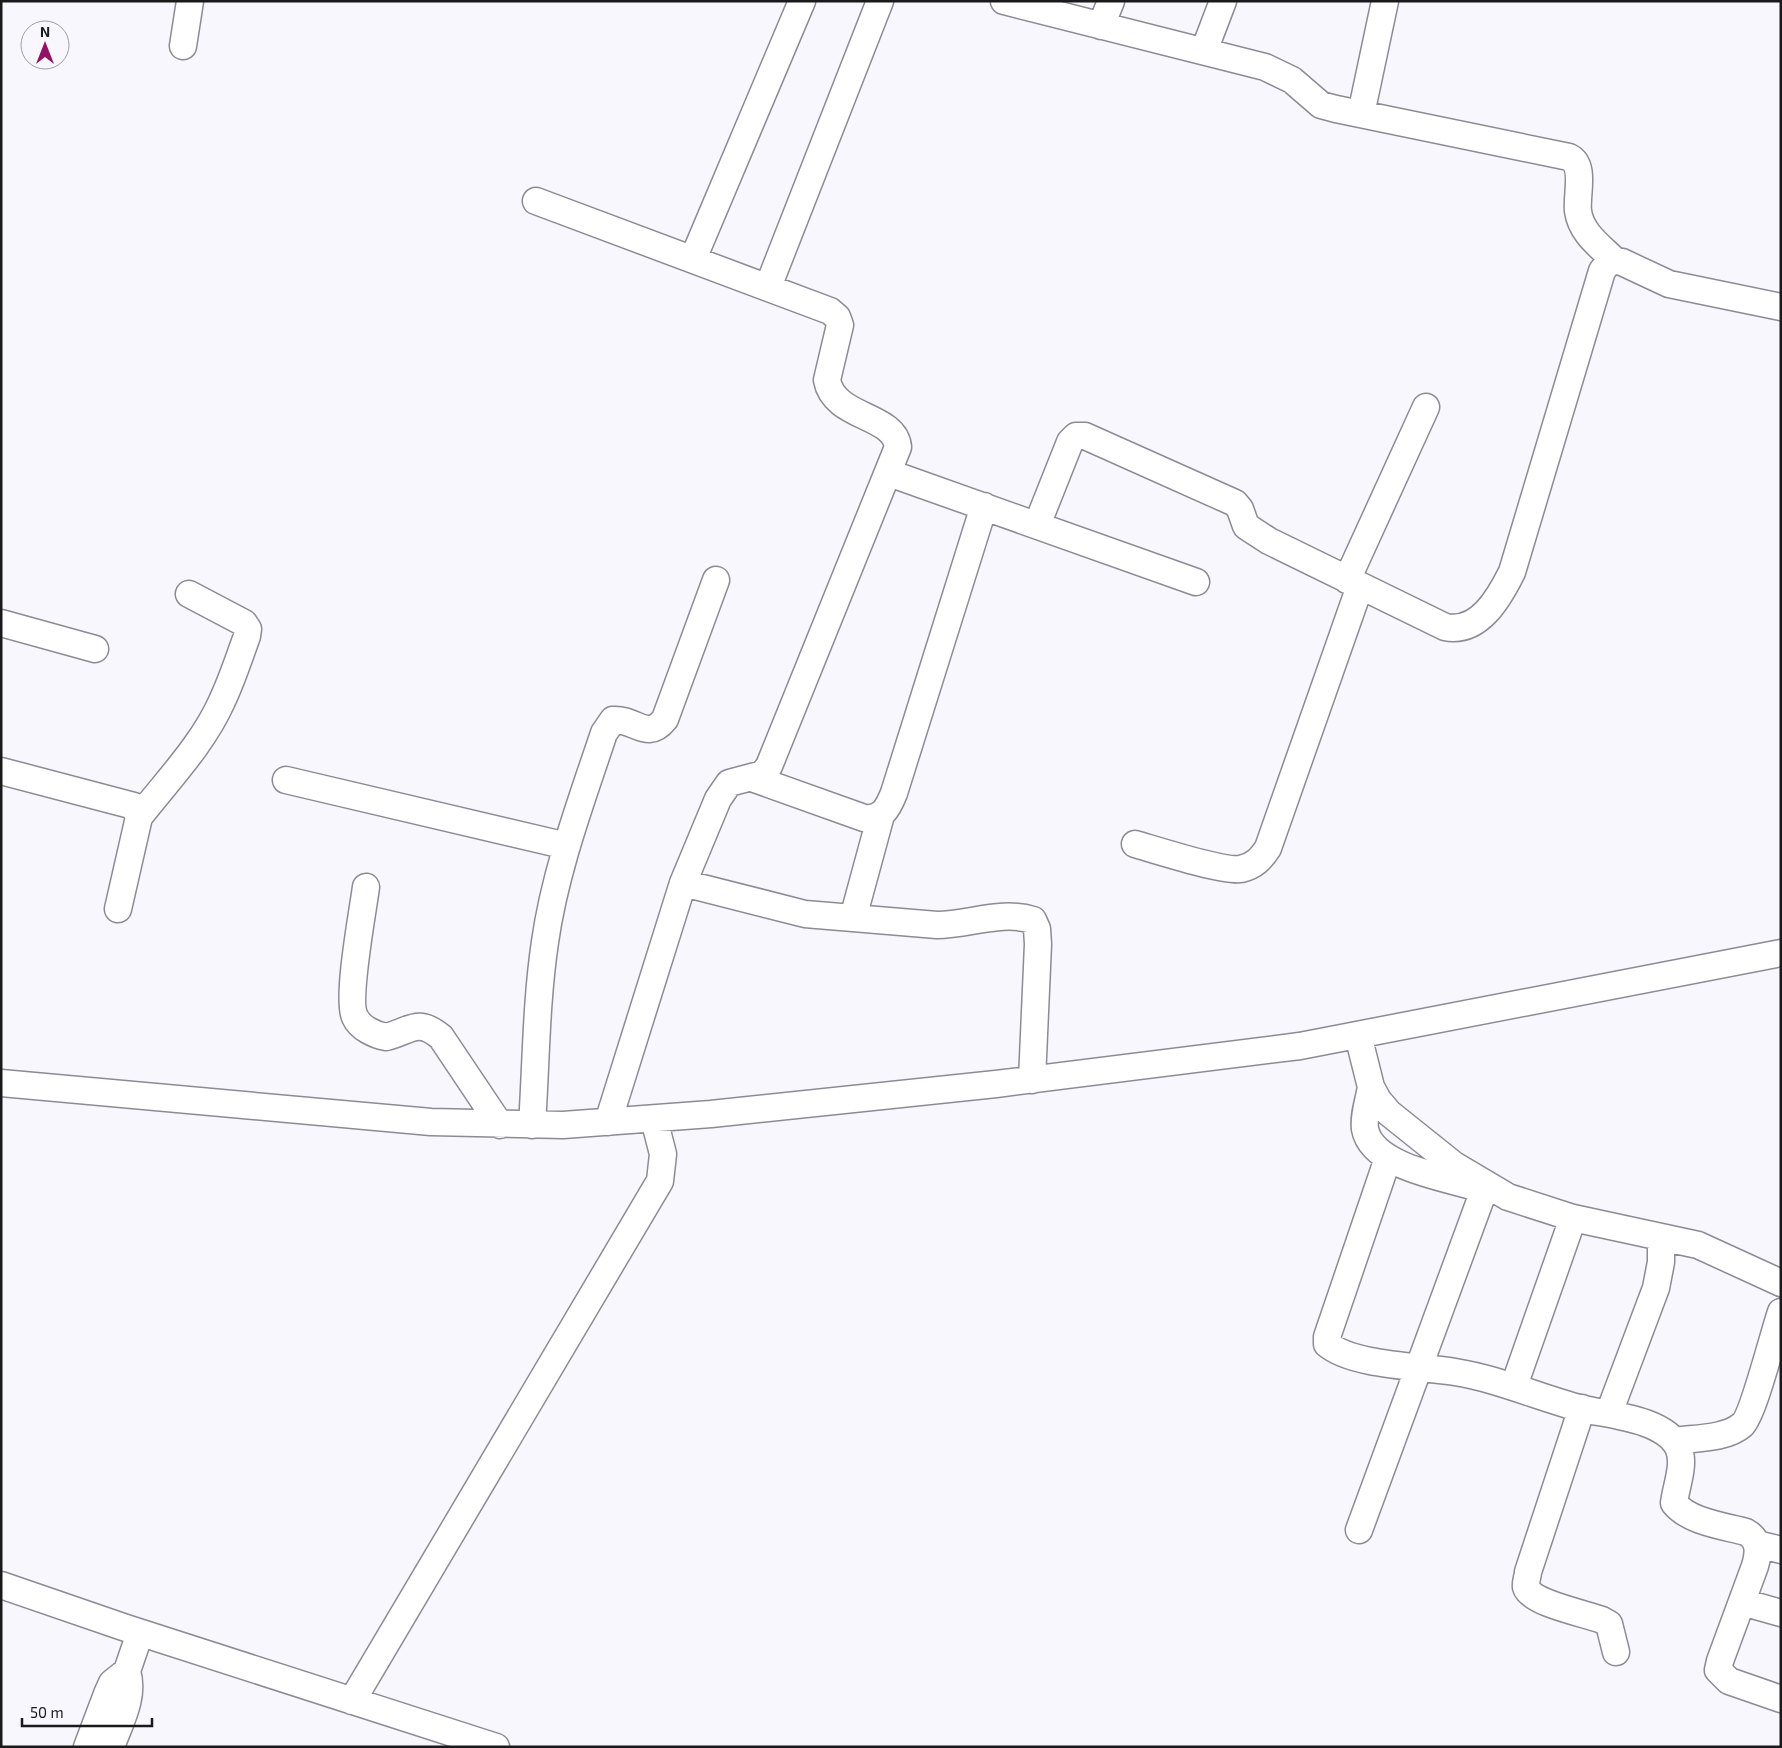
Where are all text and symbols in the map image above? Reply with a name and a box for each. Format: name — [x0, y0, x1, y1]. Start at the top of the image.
north arrow — [20, 20, 70, 70]
text: N — [40, 23, 50, 40]
scale bar — [22, 1696, 152, 1728]
text: 50 m — [30, 1703, 64, 1721]

